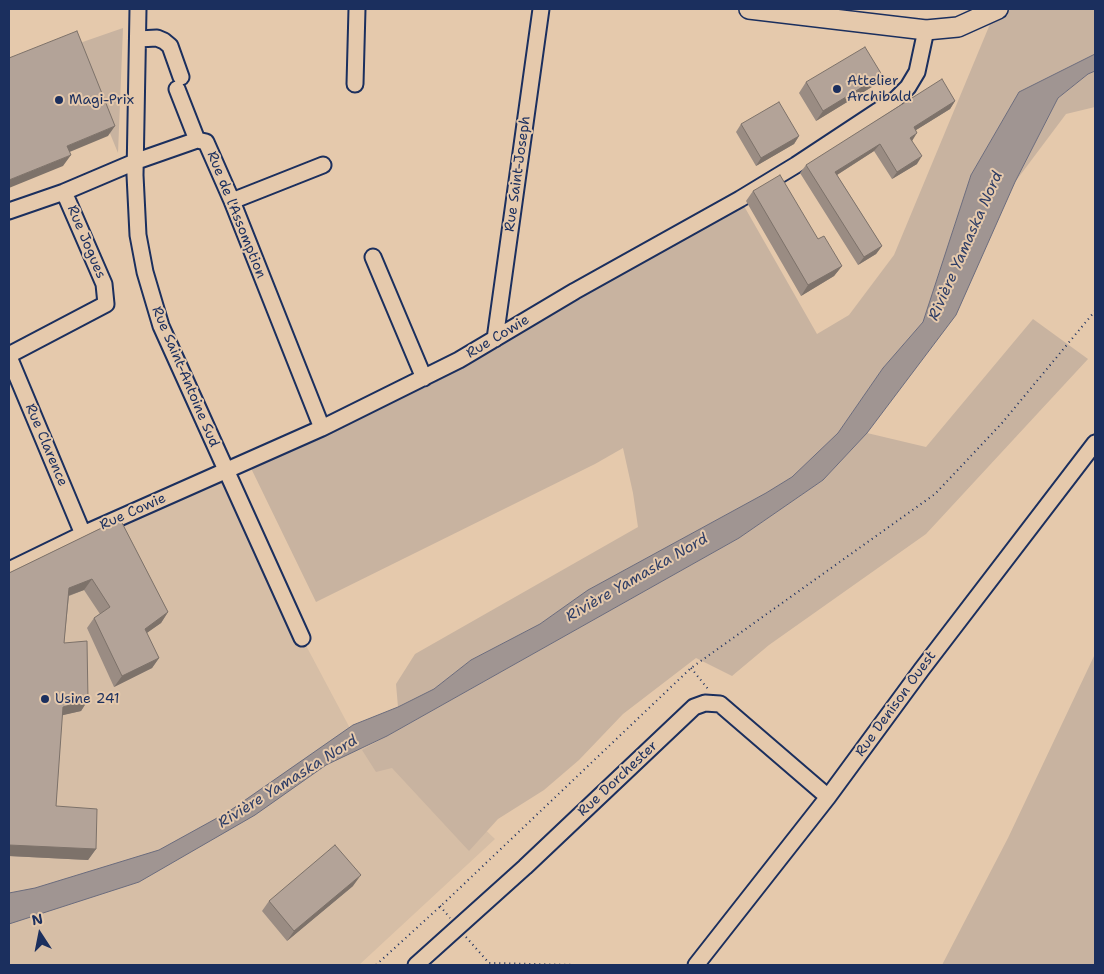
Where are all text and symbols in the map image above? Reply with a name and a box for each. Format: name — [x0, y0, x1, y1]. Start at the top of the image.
place label: Attelier Archibald — [847, 73, 912, 105]
marker: Attelier Archibald — [831, 83, 843, 95]
place label: Magi-Prix — [69, 92, 134, 108]
marker: Magi-Prix — [53, 94, 65, 106]
street label: Rue Saint-Joseph — [502, 115, 534, 233]
street label: Rue de l'Assomption — [203, 149, 269, 281]
water label: Rivière Yamaska Nord — [925, 169, 1007, 323]
street label: Rue Jogues — [63, 203, 109, 281]
street label: Rue Saint-Antoine Sud — [148, 304, 222, 450]
street label: Rue Cowie — [464, 312, 532, 362]
street label: Rue Clarence — [21, 401, 71, 489]
street label: Rue Cowie — [97, 490, 169, 534]
water label: Rivière Yamaska Nord — [563, 530, 711, 626]
street label: Rue Denison Ouest — [852, 648, 940, 760]
place label: Usine 241 — [55, 691, 120, 707]
marker: Usine 241 — [39, 693, 51, 705]
water label: Rivière Yamaska Nord — [215, 732, 361, 832]
street label: Rue Dorchester — [575, 738, 661, 820]
north arrow — [15, 909, 65, 959]
text: N — [30, 909, 44, 929]

